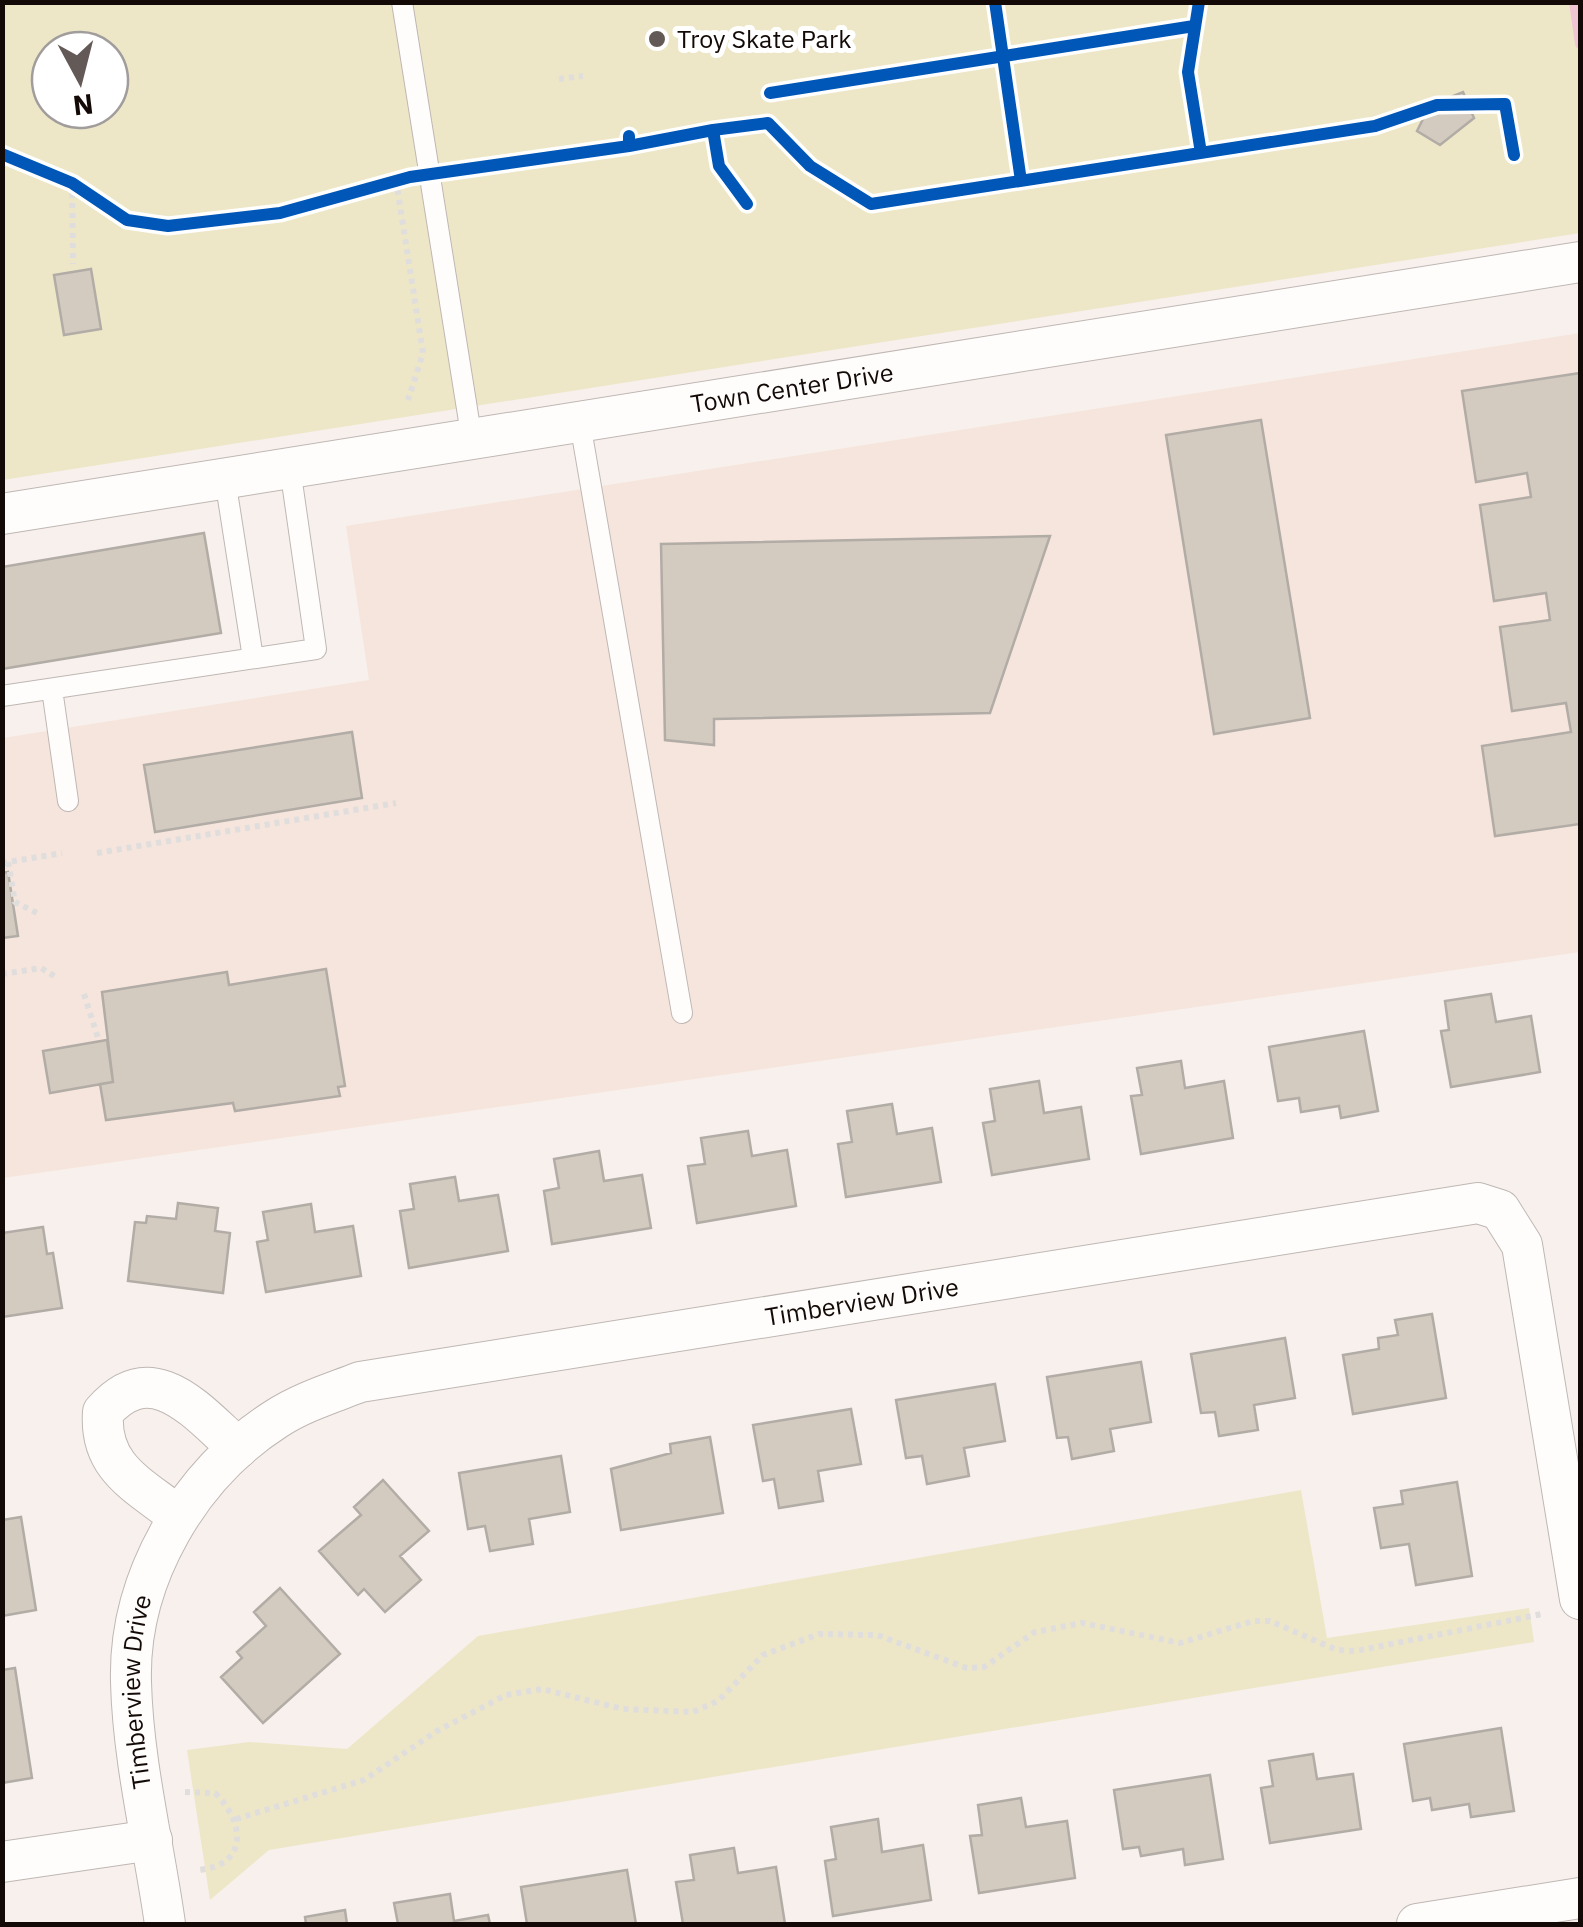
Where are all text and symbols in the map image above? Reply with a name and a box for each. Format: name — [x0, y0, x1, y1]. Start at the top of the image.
place label: Troy Skate Park — [677, 22, 851, 55]
marker: Troy Skate Park — [646, 28, 668, 50]
north arrow — [30, 30, 130, 130]
text: N — [71, 86, 95, 125]
street label: Town Center Drive — [688, 355, 896, 420]
street label: Timberview Drive — [763, 1269, 961, 1333]
street label: Timberview Drive — [114, 1590, 158, 1791]

